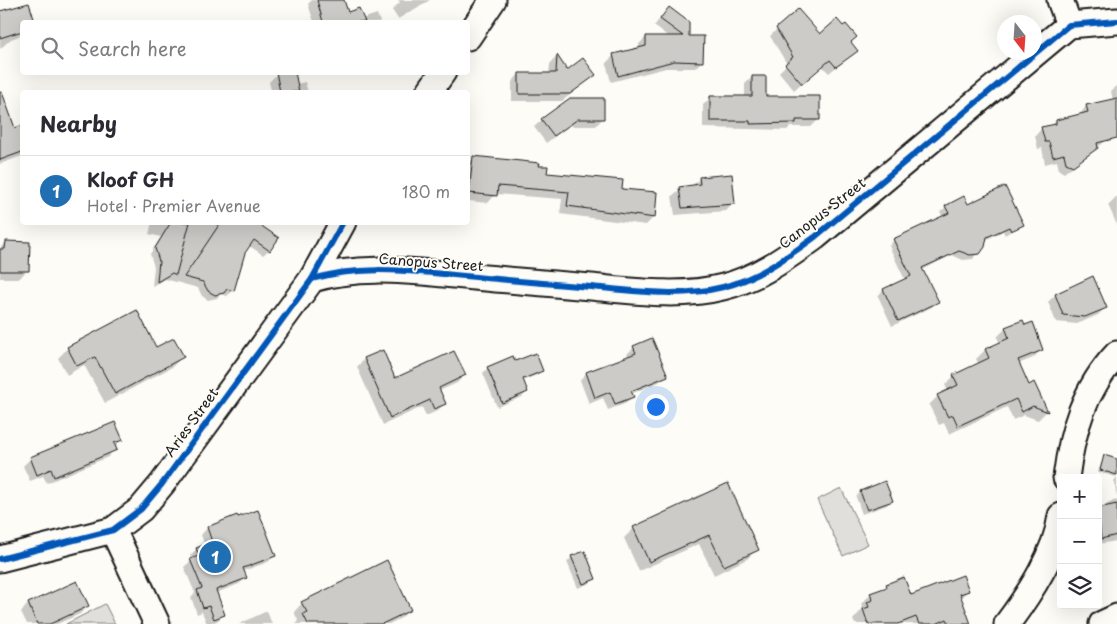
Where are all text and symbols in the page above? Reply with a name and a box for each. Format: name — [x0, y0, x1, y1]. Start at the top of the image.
north arrow — [997, 15, 1042, 60]
search box — [20, 20, 470, 75]
icon: search — [38, 34, 66, 62]
text: Search here — [78, 34, 187, 62]
text: Nearby — [40, 107, 117, 139]
text: Kloof GH — [87, 165, 174, 193]
street label: Canopus Street — [774, 172, 870, 254]
text: 1 — [52, 179, 60, 203]
text: 180 m — [402, 179, 450, 203]
text: Hotel · Premier Avenue — [87, 193, 261, 217]
street label: Canopus Street — [378, 248, 484, 276]
street label: Aries Street — [159, 383, 223, 461]
your location — [643, 394, 669, 420]
map controls — [1057, 474, 1102, 609]
button: + — [1057, 474, 1102, 519]
button: − — [1057, 519, 1102, 564]
pin: 1 — [199, 538, 231, 576]
button: layers — [1057, 564, 1102, 609]

